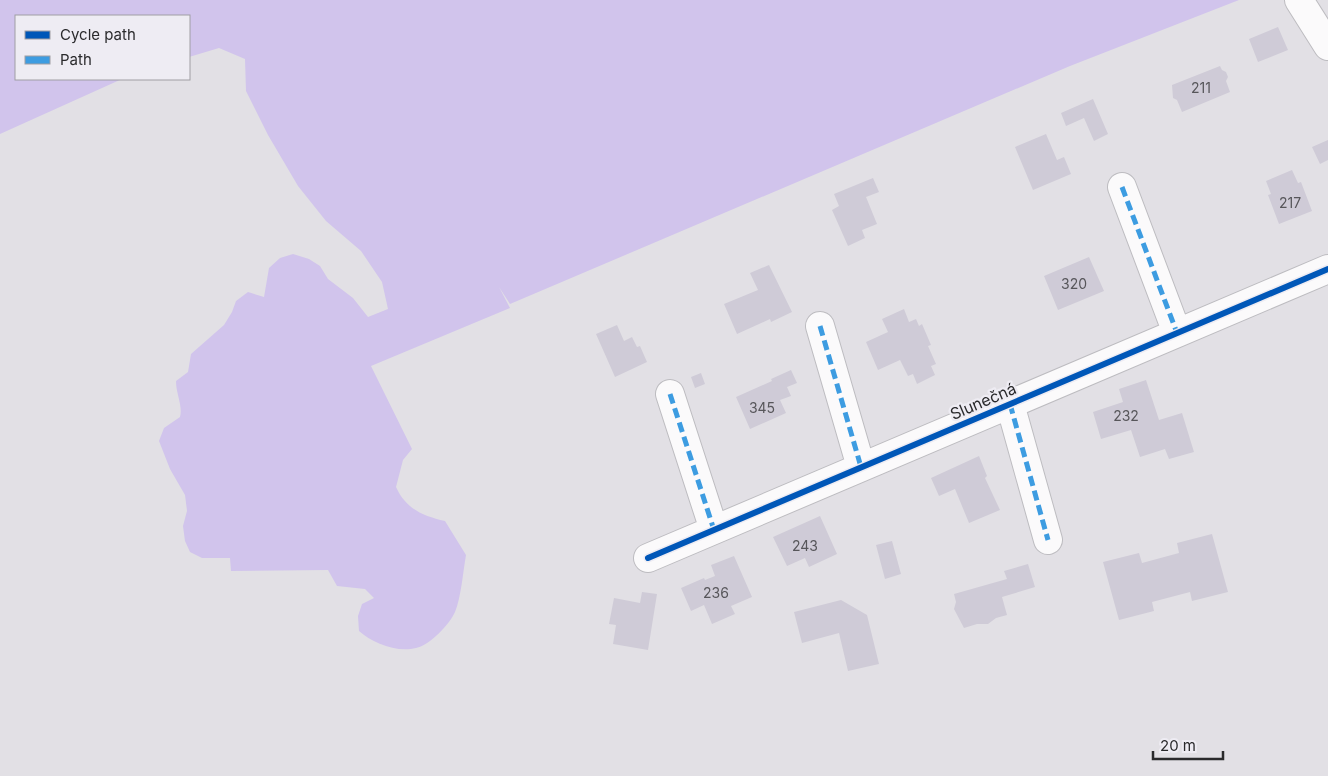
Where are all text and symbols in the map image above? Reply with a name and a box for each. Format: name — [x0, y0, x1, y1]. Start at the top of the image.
legend — [15, 15, 190, 80]
text: Cycle path — [60, 25, 136, 44]
text: Path — [60, 50, 92, 69]
house number: 211 — [1191, 79, 1211, 96]
house number: 217 — [1279, 194, 1301, 211]
house number: 320 — [1061, 275, 1087, 292]
street label: Slunečná — [947, 378, 1019, 424]
house number: 345 — [749, 399, 775, 416]
house number: 232 — [1113, 407, 1139, 424]
house number: 243 — [792, 537, 818, 554]
house number: 236 — [703, 584, 729, 601]
scale bar — [1153, 728, 1223, 760]
text: 20 m — [1160, 736, 1196, 755]

